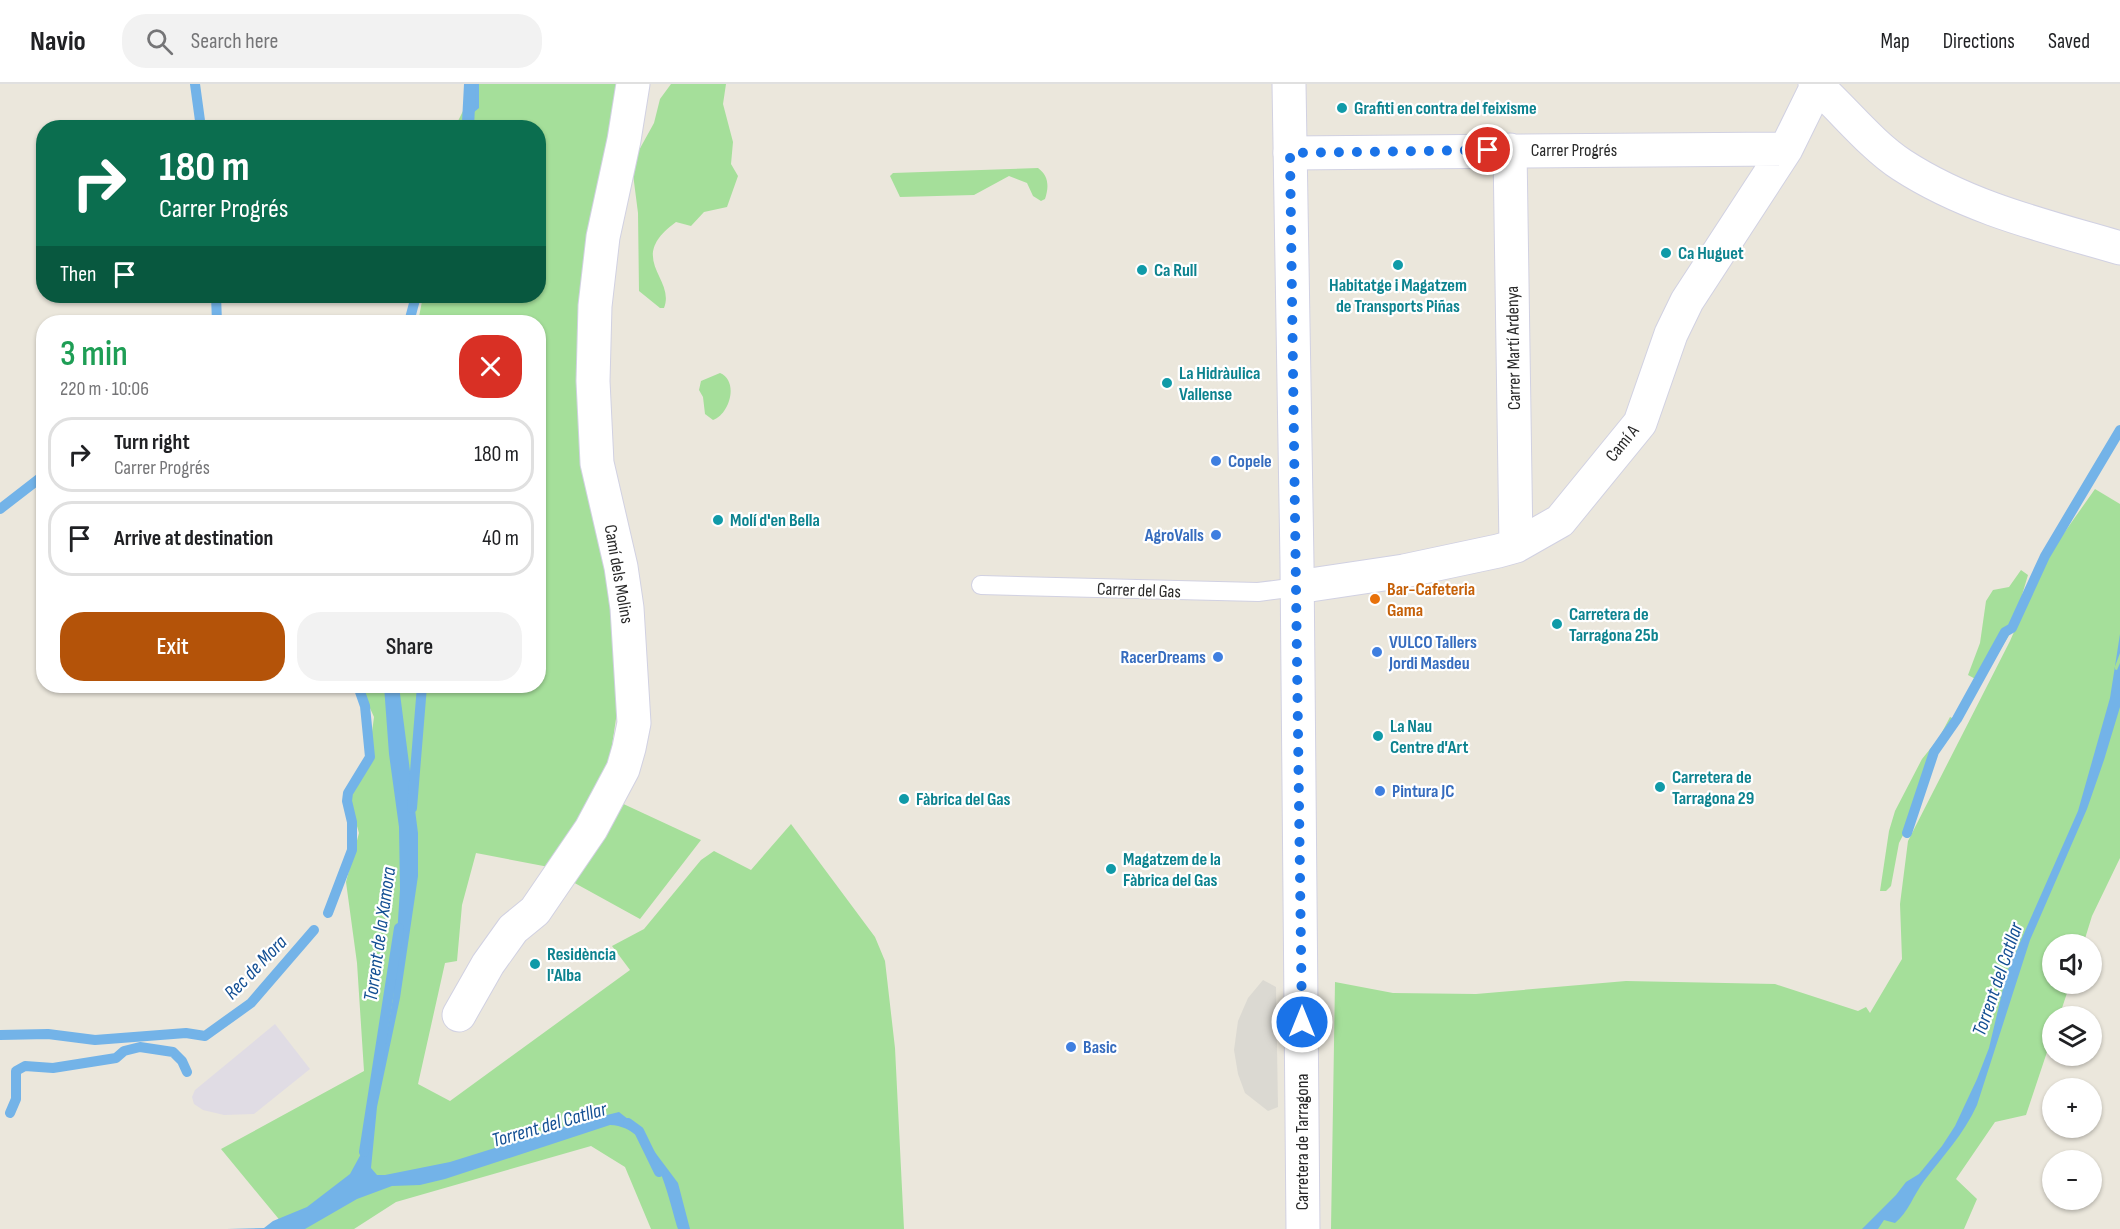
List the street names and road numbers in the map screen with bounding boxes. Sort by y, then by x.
street label: Carrer Progrés [1531,140,1617,161]
street label: Carrer Martí Ardenya [1502,286,1525,410]
street label: Camí A [1601,421,1644,466]
street label: Camí dels Molins [599,523,638,625]
street label: Carrer del Gas [1097,579,1181,602]
street label: Carretera de Tarragona [1292,1074,1313,1210]

